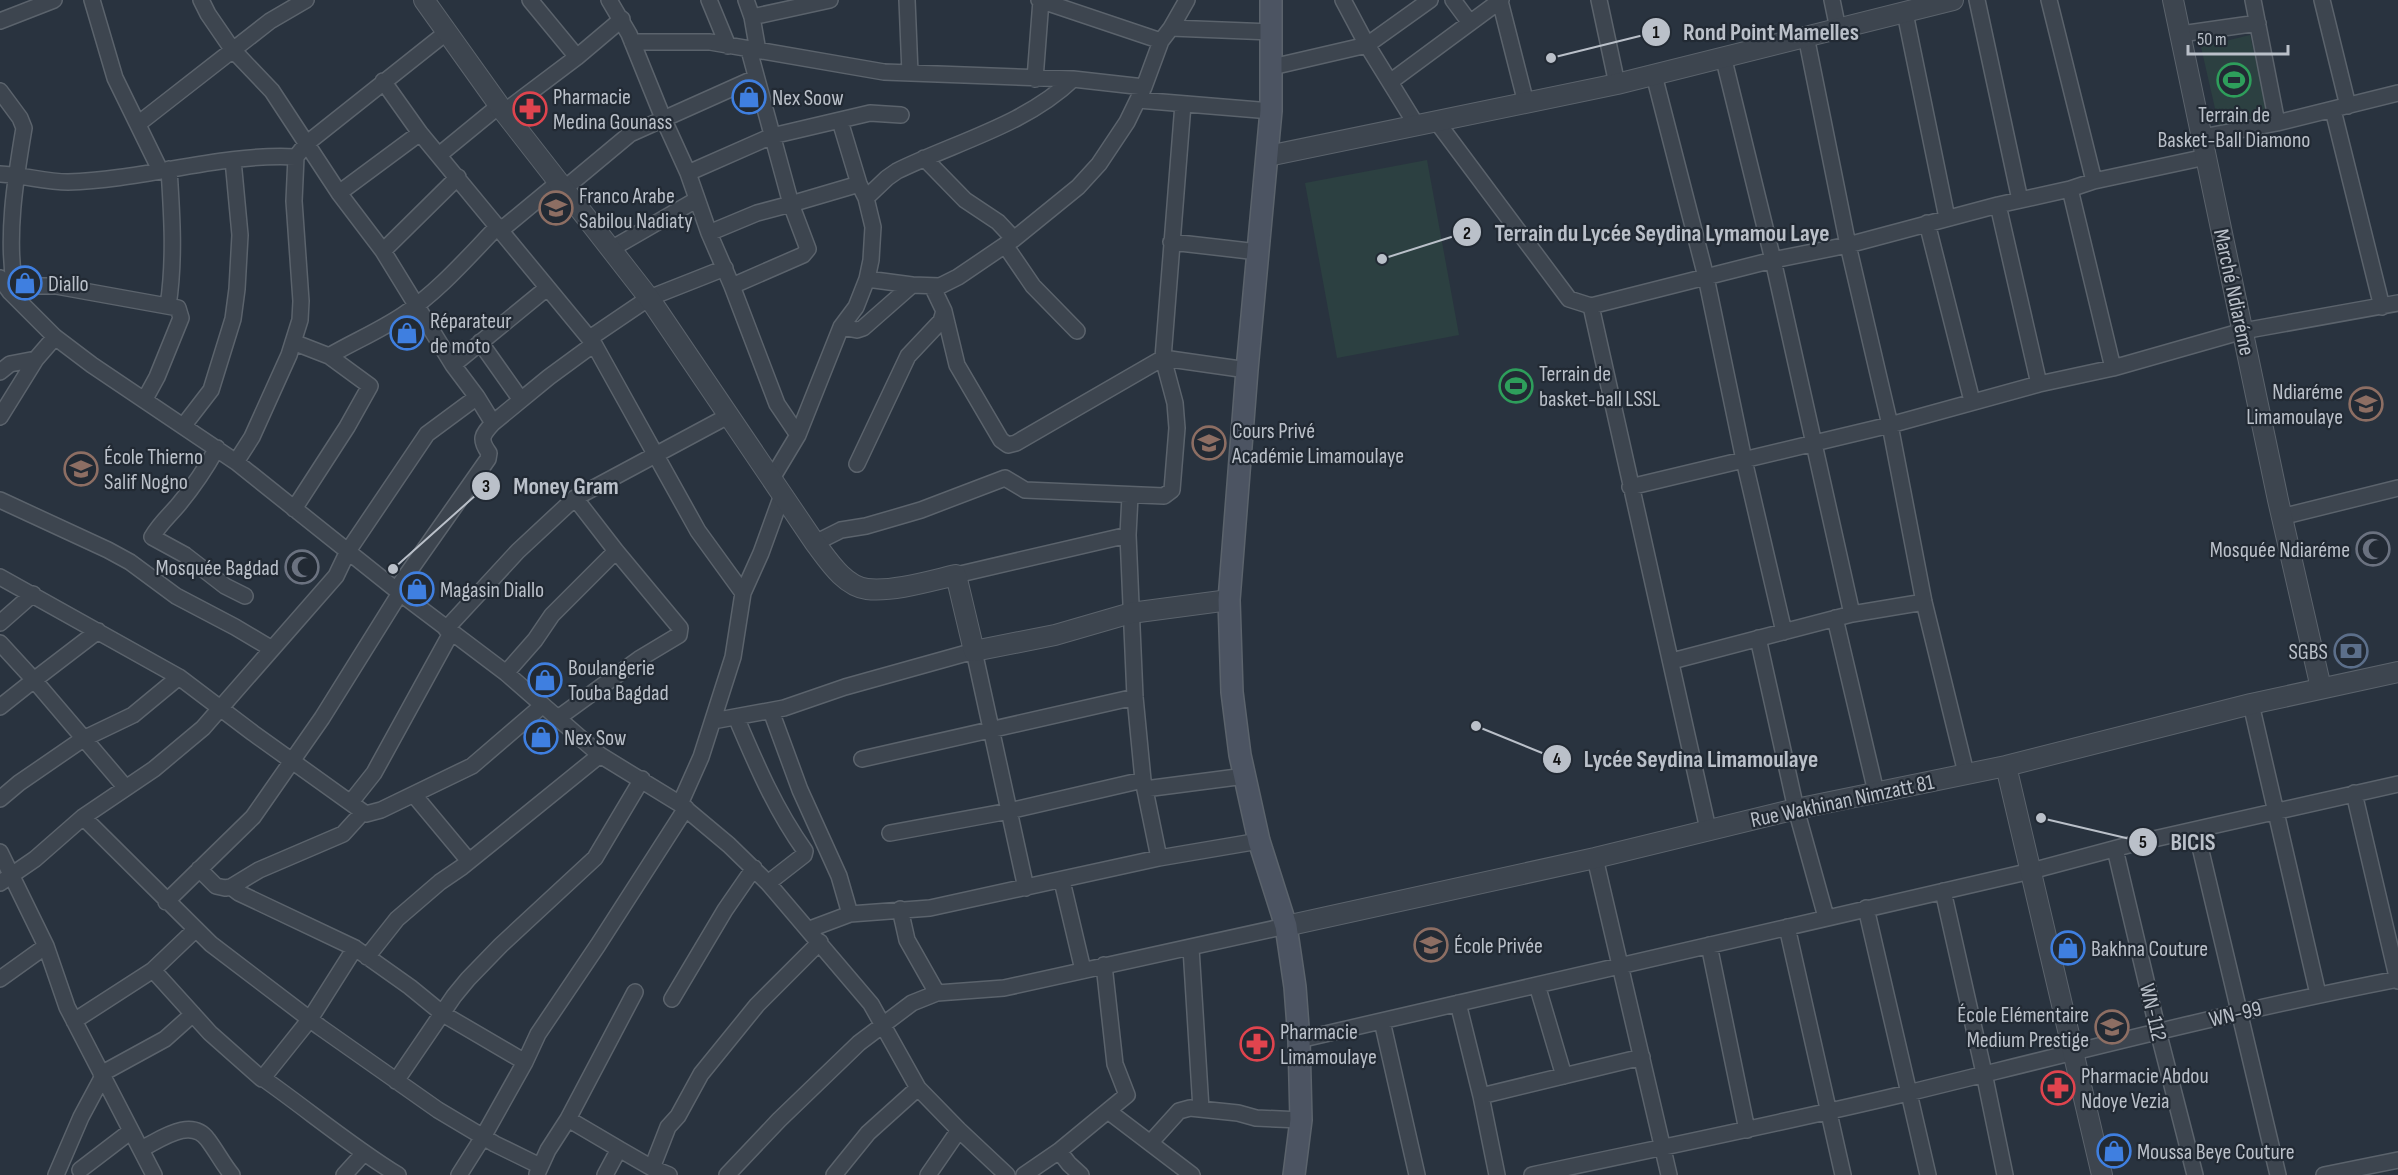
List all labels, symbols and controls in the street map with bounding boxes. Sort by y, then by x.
callout: Rond Point Mamelles [1641,11,1871,53]
text: Rond Point Mamelles [1683,18,1859,47]
scale bar [2188,18,2288,56]
text: 1 [1652,22,1660,43]
text: 50 m [2197,29,2227,50]
sports icon: Terrain de Basket-Ball Diamono [2216,62,2252,98]
shop icon: Nex Soow [731,79,767,115]
place label: Pharmacie Medina Gounass [553,84,672,136]
place label: Nex Soow [772,85,844,112]
pharmacy icon: Pharmacie Medina Gounass [512,91,548,127]
place label: Terrain de Basket-Ball Diamono [2157,102,2311,154]
place label: Franco Arabe Sabilou Nadiaty [579,183,693,235]
school or university icon: Franco Arabe Sabilou Nadiaty [538,190,574,226]
callout: Terrain du Lycée Seydina Lymamou Laye [1452,211,1842,253]
text: Terrain du Lycée Seydina Lymamou Laye [1494,219,1830,248]
text: 2 [1463,223,1471,244]
street label: Marché Ndiaréme [2207,227,2260,358]
shop icon: Diallo [7,265,43,301]
place label: Diallo [48,271,89,298]
place label: Réparateur de moto [430,308,512,360]
shop icon: Réparateur de moto [389,315,425,351]
place label: Terrain de basket-ball LSSL [1539,361,1660,413]
sports icon: Terrain de basket-ball LSSL [1498,368,1534,404]
place label: Ndiaréme Limamoulaye [2246,379,2343,431]
school or university icon: Ndiaréme Limamoulaye [2348,386,2384,422]
place label: Cours Privé Académie Limamoulaye [1231,418,1404,470]
school or university icon: Cours Privé Académie Limamoulaye [1191,425,1227,461]
place label: École Thierno Salif Nogno [104,444,203,496]
school or university icon: École Thierno Salif Nogno [63,451,99,487]
callout: Money Gram [471,465,631,507]
text: Money Gram [513,472,619,501]
text: 3 [482,476,490,497]
mosque icon: Mosquée Ndiaréme [2355,531,2391,567]
place label: Mosquée Ndiaréme [2210,537,2350,564]
mosque icon: Mosquée Bagdad [284,549,320,585]
place label: Mosquée Bagdad [156,555,279,582]
shop icon: Magasin Diallo [399,571,435,607]
place label: Magasin Diallo [440,577,544,604]
bank icon: SGBS [2333,633,2369,669]
place label: SGBS [2288,639,2328,666]
place label: Boulangerie Touba Bagdad [568,655,669,707]
shop icon: Boulangerie Touba Bagdad [527,662,563,698]
shop icon: Nex Sow [523,719,559,755]
place label: Nex Sow [564,725,626,752]
callout: Lycée Seydina Limamoulaye [1542,738,1831,780]
text: Lycée Seydina Limamoulaye [1584,745,1818,774]
text: 4 [1553,749,1562,770]
street label: Rue Wakhinan Nimzatt 81 [1748,769,1937,834]
callout: BICIS [2128,821,2228,863]
text: BICIS [2170,828,2216,857]
text: 5 [2139,832,2147,853]
school or university icon: École Privée [1413,927,1449,963]
shop icon: Bakhna Couture [2050,930,2086,966]
place label: École Privée [1454,933,1543,960]
place label: Bakhna Couture [2091,936,2208,963]
street label: WN-112 [2133,981,2172,1044]
street label: WN-99 [2206,995,2264,1034]
place label: École Elémentaire Medium Prestige [1957,1002,2089,1054]
school or university icon: École Elémentaire Medium Prestige [2094,1009,2130,1045]
place label: Pharmacie Limamoulaye [1280,1019,1377,1071]
pharmacy icon: Pharmacie Limamoulaye [1239,1026,1275,1062]
place label: Pharmacie Abdou Ndoye Vezia [2081,1063,2209,1115]
pharmacy icon: Pharmacie Abdou Ndoye Vezia [2040,1070,2076,1106]
shop icon: Moussa Beye Couture [2096,1133,2132,1169]
place label: Moussa Beye Couture [2137,1139,2294,1166]

